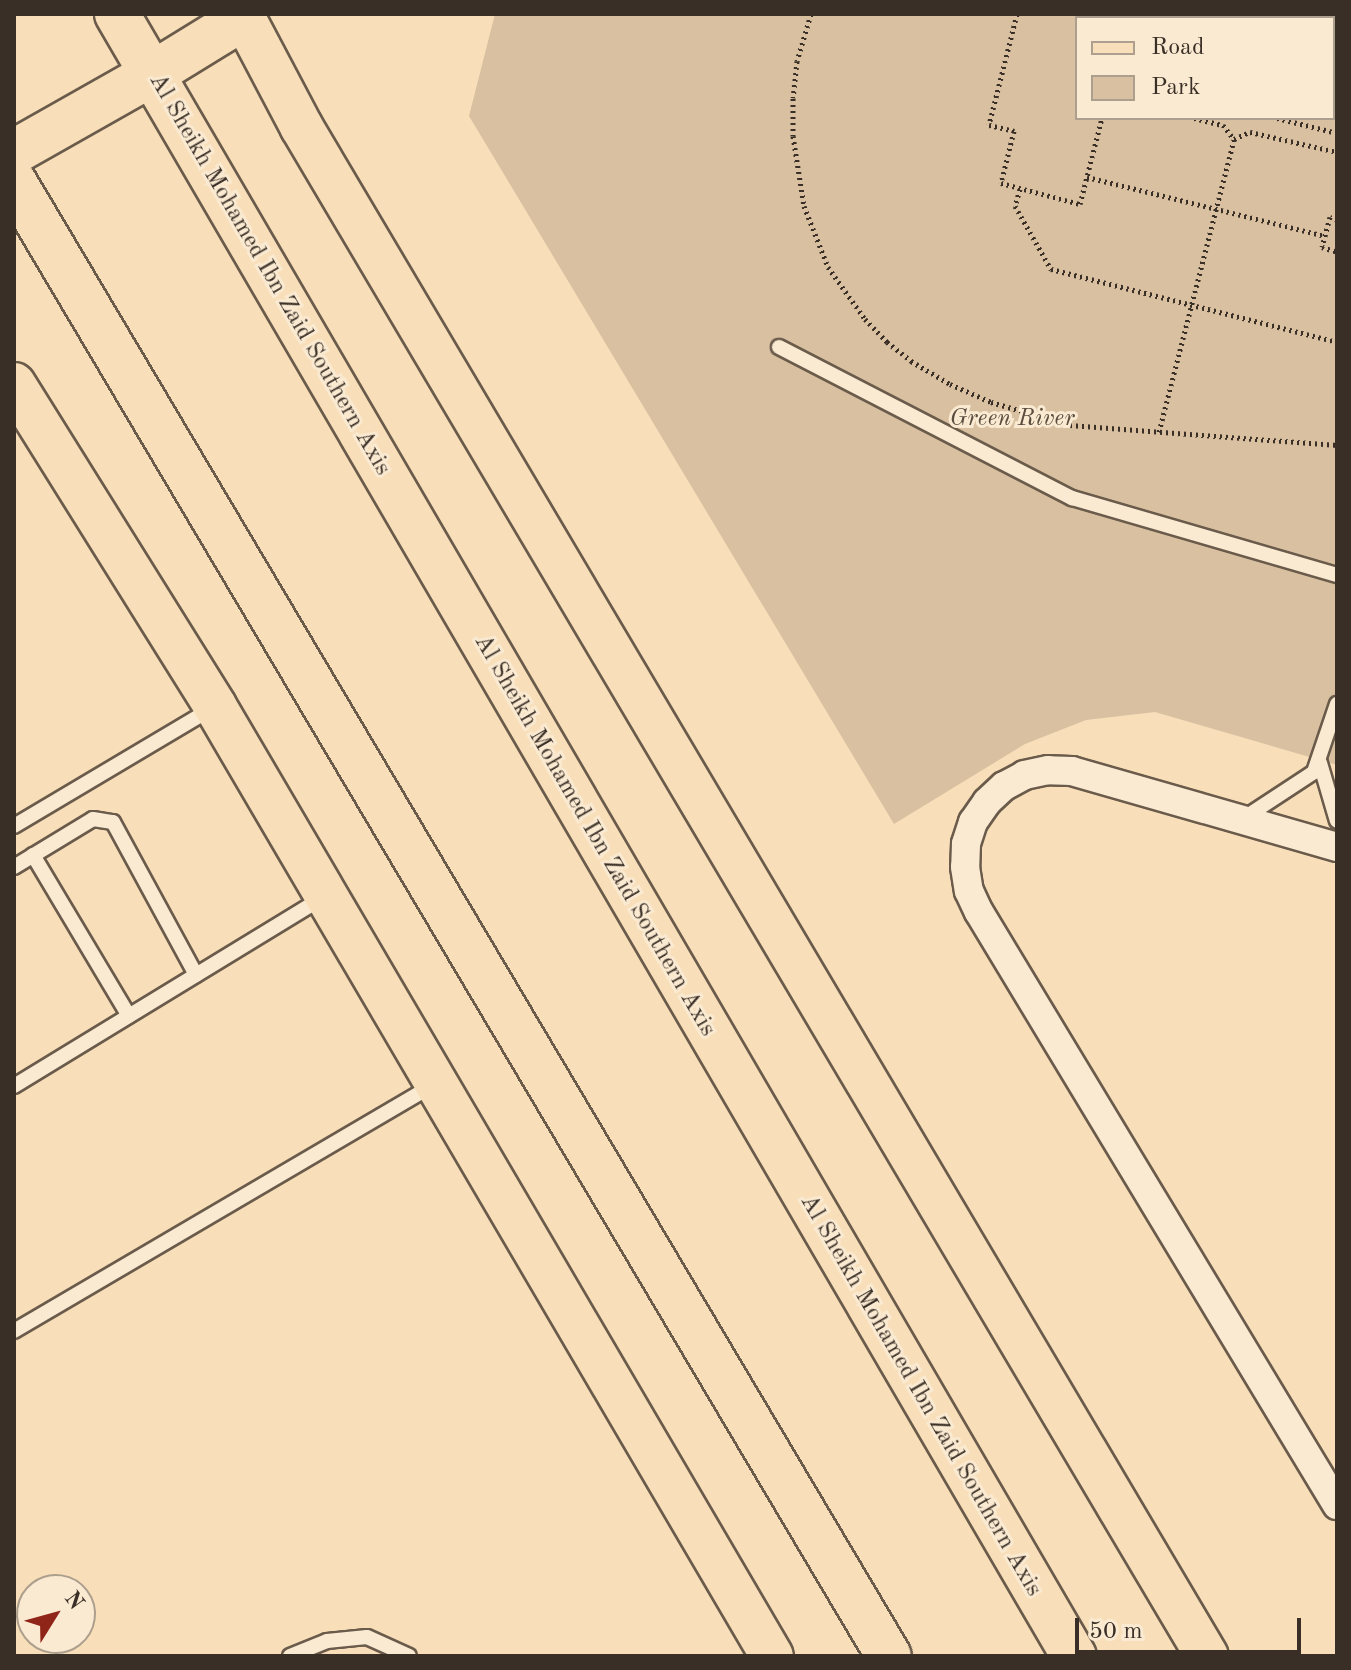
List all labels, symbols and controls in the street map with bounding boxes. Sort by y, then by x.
legend [1075,16,1335,120]
text: Road [1151,36,1204,60]
street label: Al Sheikh Mohamed Ibn Zaid Southern Axis [142,69,396,481]
text: Park [1151,76,1200,100]
park label: Green River [950,406,1074,434]
street label: Al Sheikh Mohamed Ibn Zaid Southern Axis [467,630,721,1042]
street label: Al Sheikh Mohamed Ibn Zaid Southern Axis [793,1190,1047,1602]
north arrow [16,1574,96,1654]
text: N [60,1587,87,1614]
scale bar [1079,1602,1305,1652]
text: 50 m [1089,1620,1143,1644]

